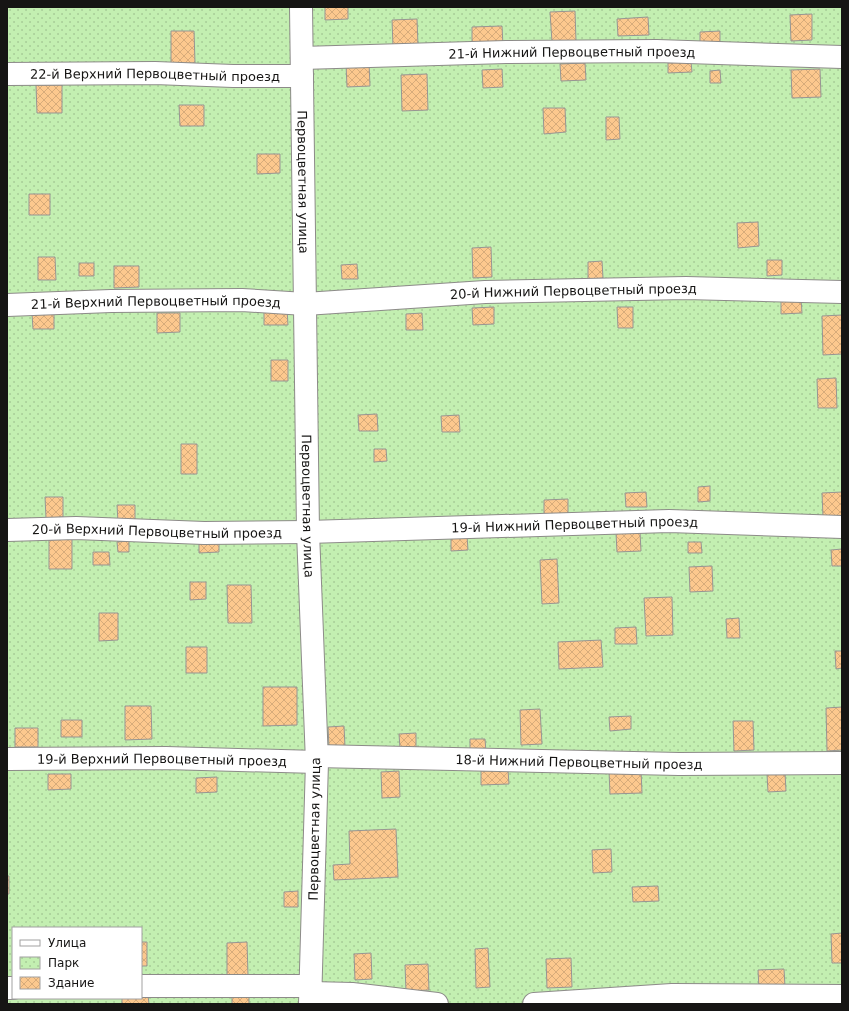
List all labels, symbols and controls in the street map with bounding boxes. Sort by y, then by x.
street label: 21-й Нижний Первоцветный проезд [448,44,696,62]
street label: 22-й Верхний Первоцветный проезд [30,66,280,84]
street label: Первоцветная улица [294,110,311,254]
street label: 20-й Нижний Первоцветный проезд [449,281,697,302]
street label: 21-й Верхний Первоцветный проезд [31,293,281,312]
street label: Первоцветная улица [299,434,317,578]
street label: 19-й Нижний Первоцветный проезд [451,514,699,536]
street label: 20-й Верхний Первоцветный проезд [32,521,282,541]
street label: 19-й Верхний Первоцветный проезд [37,751,287,769]
street label: 18-й Нижний Первоцветный проезд [455,752,703,772]
street label: Первоцветная улица [306,757,323,901]
legend [12,927,142,999]
text: Улица [48,936,86,950]
text: Парк [48,956,79,970]
text: Здание [48,976,94,990]

